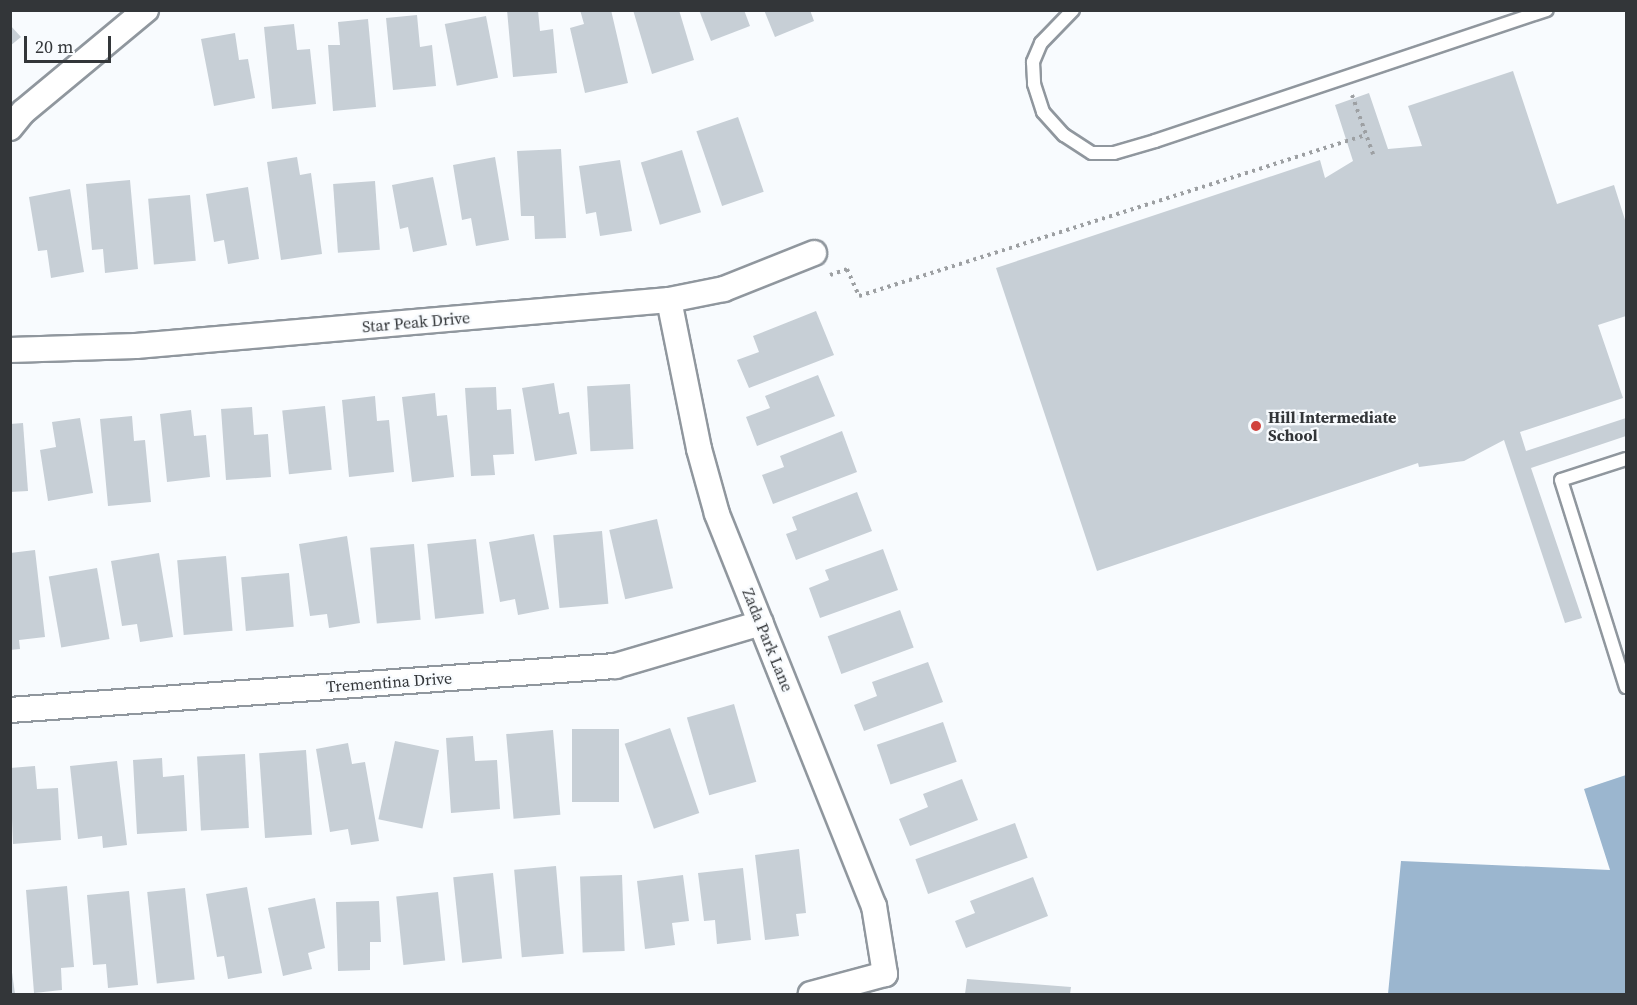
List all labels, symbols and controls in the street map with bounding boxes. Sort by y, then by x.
scale bar [27,24,114,62]
text: 20 m [35,34,73,59]
street label: Star Peak Drive [361,308,471,336]
place label: Hill Intermediate School [1268,407,1396,445]
marker: Hill Intermediate School [1249,419,1263,433]
street label: Zada Park Lane [739,586,797,694]
street label: Trementina Drive [325,668,453,696]

